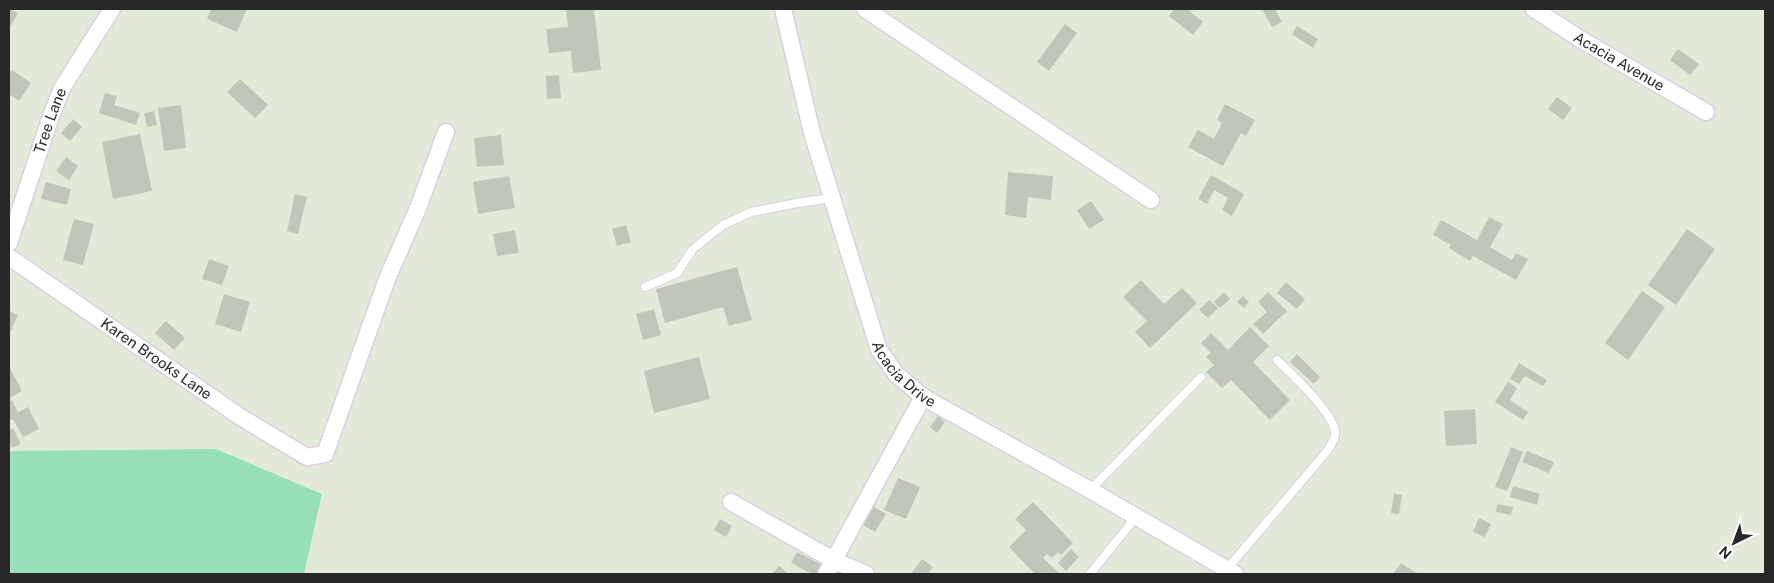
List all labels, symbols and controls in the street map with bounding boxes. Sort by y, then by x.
street label: Acacia Avenue [1571,28,1668,94]
street label: Tree Lane [30,85,69,156]
street label: Karen Brooks Lane [98,314,215,403]
street label: Acacia Drive [869,339,939,410]
north arrow [1709,518,1759,568]
text: N [1716,543,1735,562]

